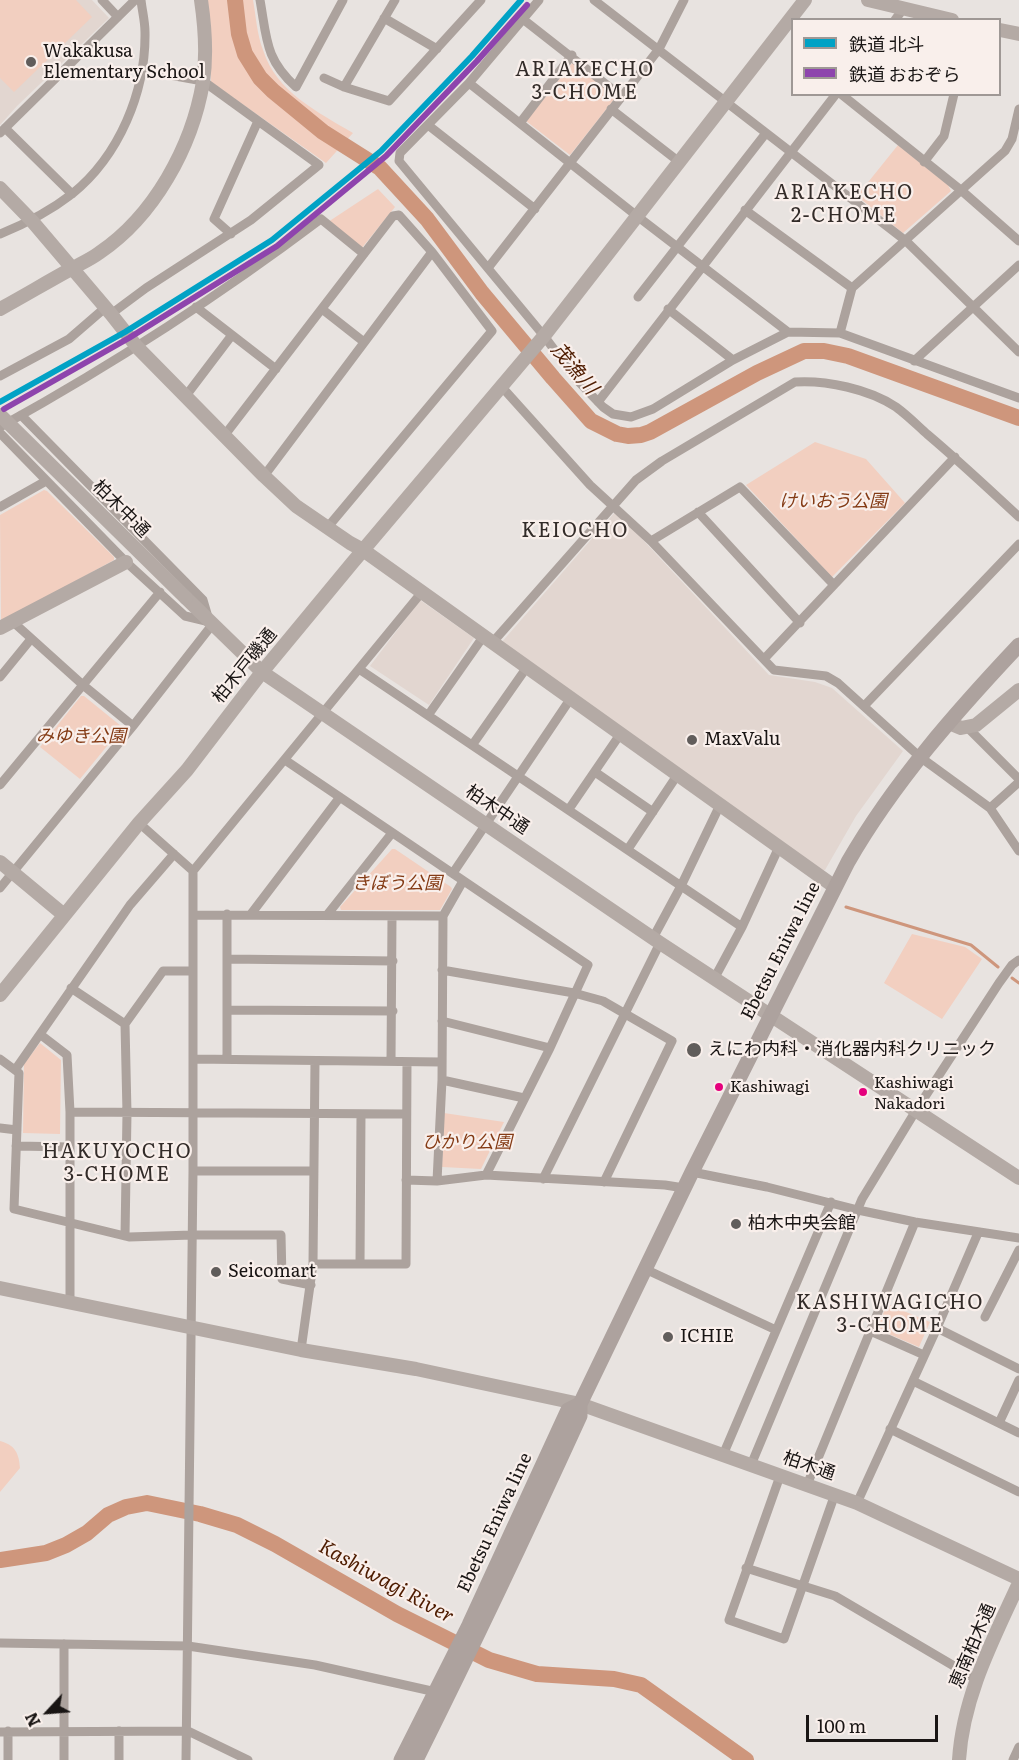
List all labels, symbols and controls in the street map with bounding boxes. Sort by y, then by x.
legend [791,18,1001,96]
text: 鉄道 北斗 [849,30,925,57]
place label: Wakakusa Elementary School [43,41,205,84]
marker: Wakakusa Elementary School [24,55,38,69]
district label: ARIAKECHO 3-CHOME [515,58,655,105]
text: 鉄道 おおぞら [849,60,961,87]
district label: ARIAKECHO 2-CHOME [774,181,914,228]
water label: 茂漁川 [546,338,602,400]
street label: 柏木中通 [88,476,154,542]
park label: けいおう公園 [779,491,887,513]
district label: KEIOCHO [521,519,629,543]
street label: 柏木戸磯通 [208,624,282,708]
park label: みゆき公園 [36,726,126,748]
place label: MaxValu [704,729,781,751]
marker: MaxValu [685,733,699,747]
street label: 柏木中通 [461,781,533,839]
park label: きぼう公園 [352,873,442,895]
street label: Ebetsu Eniwa line [737,878,825,1024]
place label: えにわ内科・消化器内科クリニック [708,1039,996,1061]
marker: えにわ内科・消化器内科クリニック [685,1041,703,1059]
place label: Kashiwagi Nakadori [874,1073,954,1111]
place label: Kashiwagi [730,1077,810,1097]
marker: Kashiwagi [713,1081,725,1093]
marker: Kashiwagi Nakadori [857,1086,869,1098]
park label: ひかり公園 [422,1132,512,1154]
district label: HAKUYOCHO 3-CHOME [42,1140,192,1187]
place label: 柏木中央会館 [748,1213,856,1235]
marker: 柏木中央会館 [729,1217,743,1231]
place label: Seicomart [228,1261,316,1283]
marker: Seicomart [209,1265,223,1279]
district label: KASHIWAGICHO 3-CHOME [796,1291,984,1338]
place label: ICHIE [680,1326,734,1348]
marker: ICHIE [661,1330,675,1344]
street label: 柏木通 [780,1447,838,1485]
street label: Ebetsu Eniwa line [453,1450,537,1596]
water label: Kashiwagi River [314,1535,458,1629]
street label: 恵南柏木通 [945,1600,1001,1692]
north arrow [18,1682,78,1742]
scale bar [809,1703,941,1741]
text: N [18,1709,46,1731]
text: 100 m [817,1712,866,1739]

